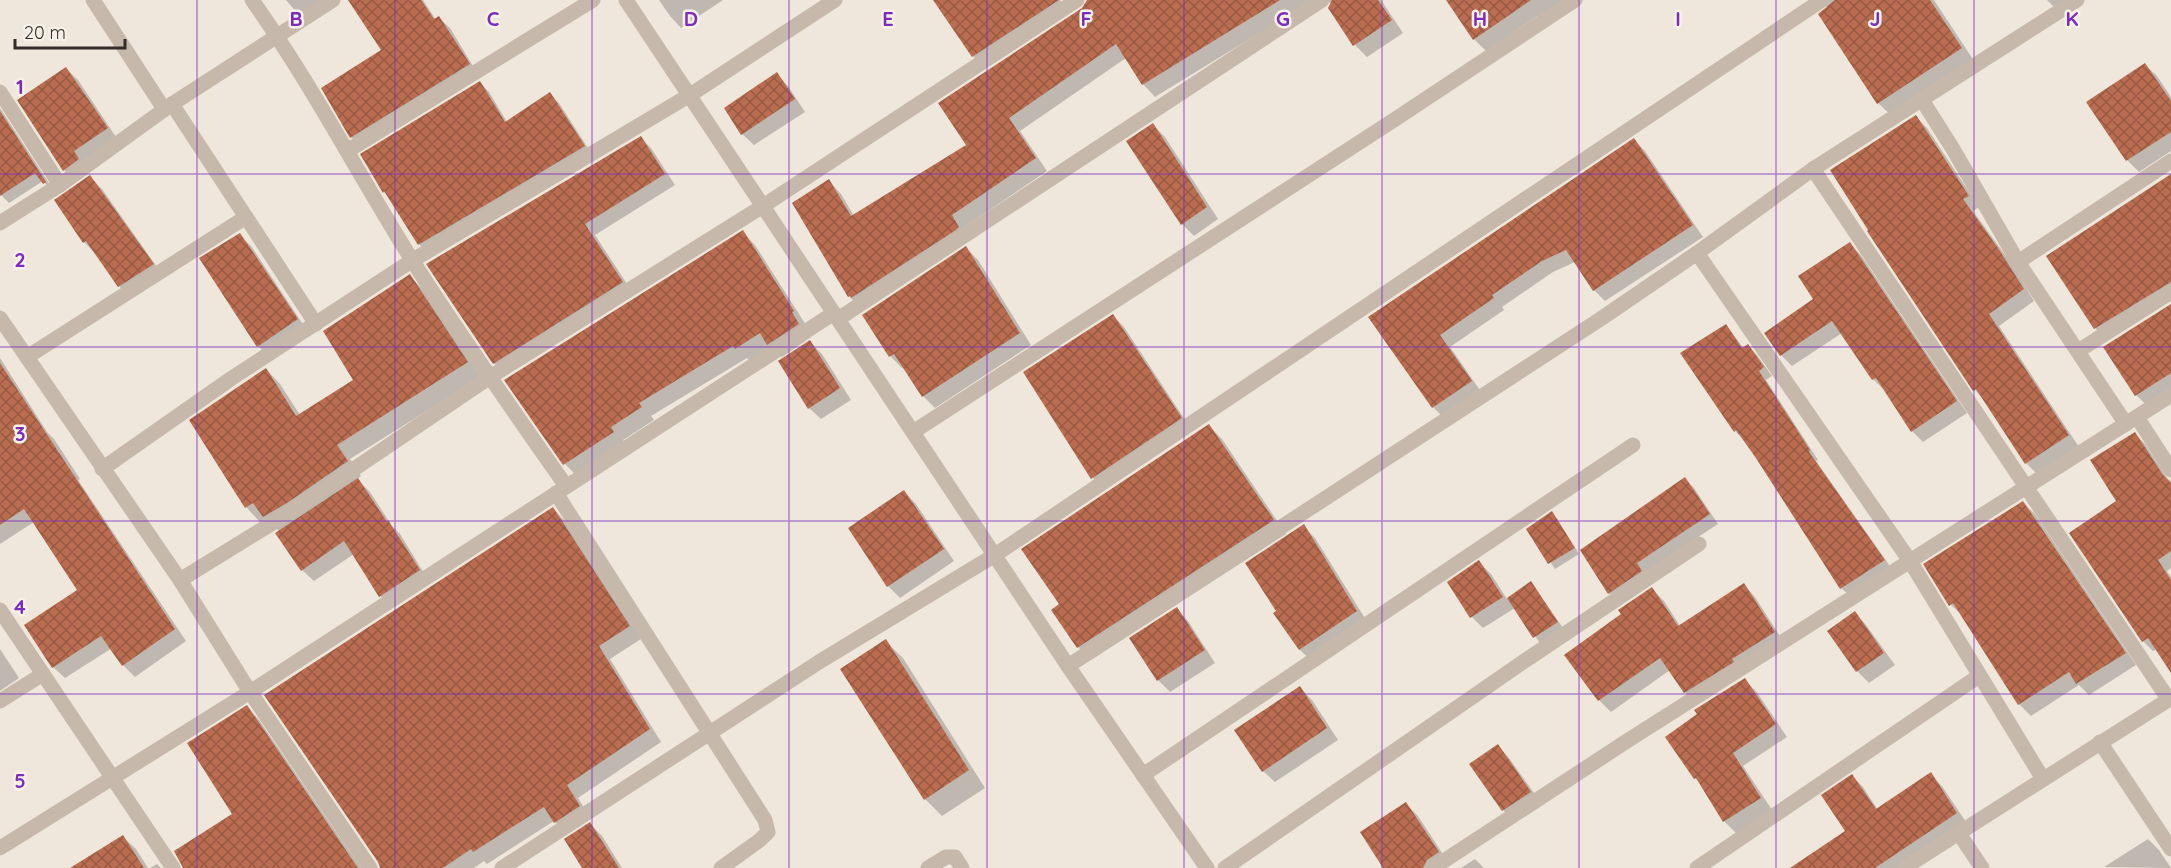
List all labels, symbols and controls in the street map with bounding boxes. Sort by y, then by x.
text: B [289,6,303,31]
text: C [487,6,500,31]
text: D [684,6,698,31]
text: E [882,6,894,31]
text: F [1080,6,1092,31]
text: G [1276,6,1290,31]
text: H [1473,6,1487,31]
text: I [1675,6,1681,31]
text: J [1869,6,1881,31]
text: K [2065,6,2079,31]
scale bar [15,12,124,50]
text: 20 m [24,21,66,44]
text: 1 [16,74,24,99]
text: 2 [14,247,26,272]
text: 3 [15,421,25,446]
text: 4 [14,594,26,619]
text: 5 [14,768,26,793]

